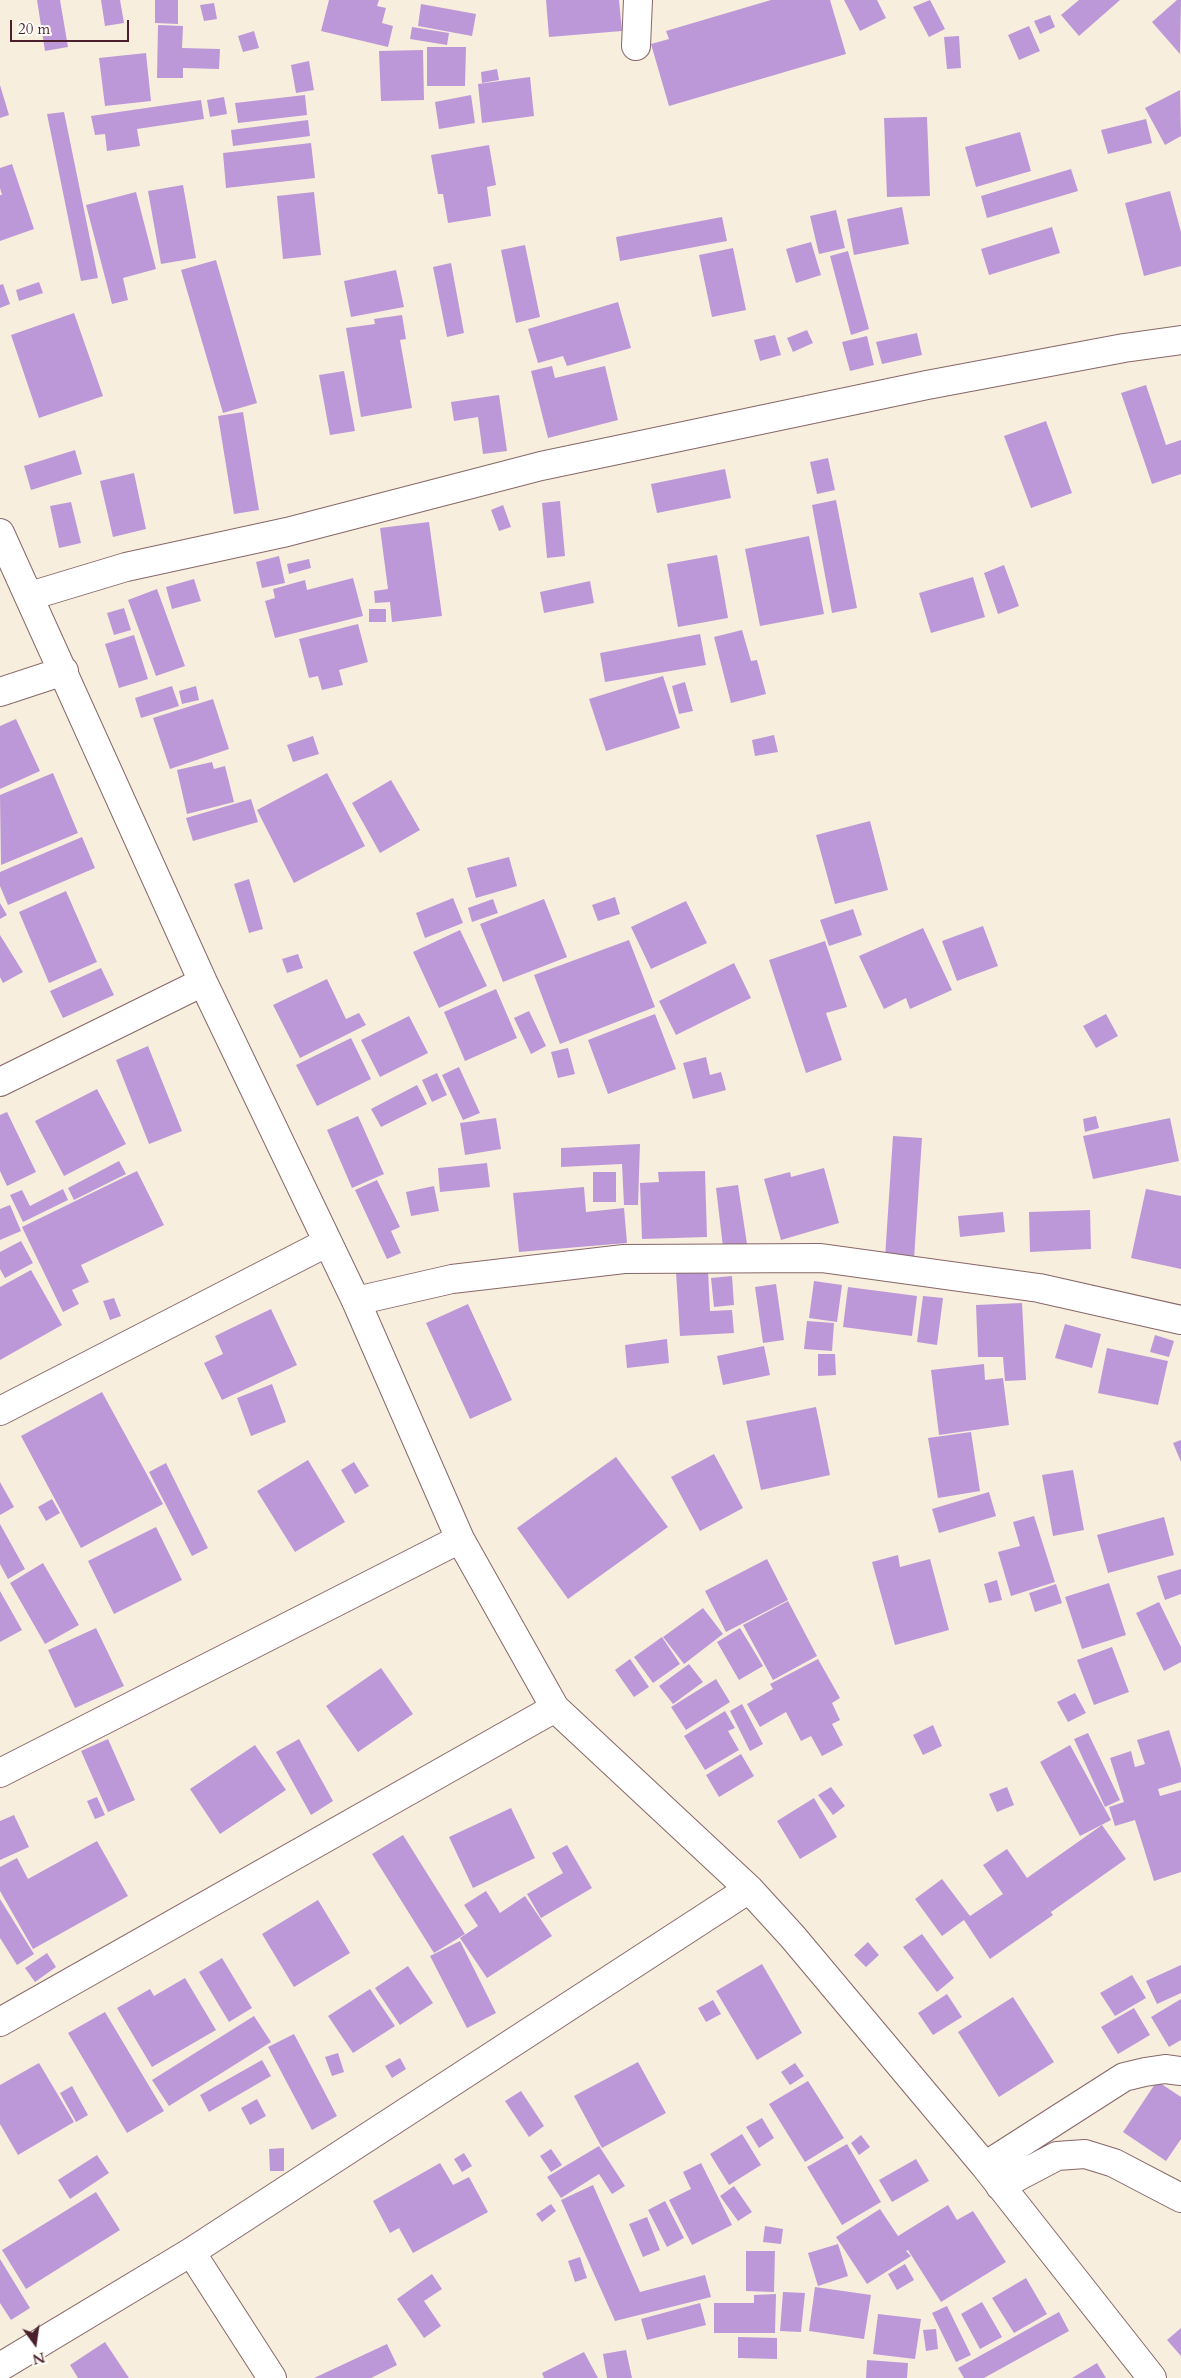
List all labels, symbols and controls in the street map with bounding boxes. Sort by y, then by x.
scale bar [12,10,131,42]
text: 20 m [18,19,50,39]
north arrow [10,2318,60,2368]
text: N [31,2347,47,2369]

